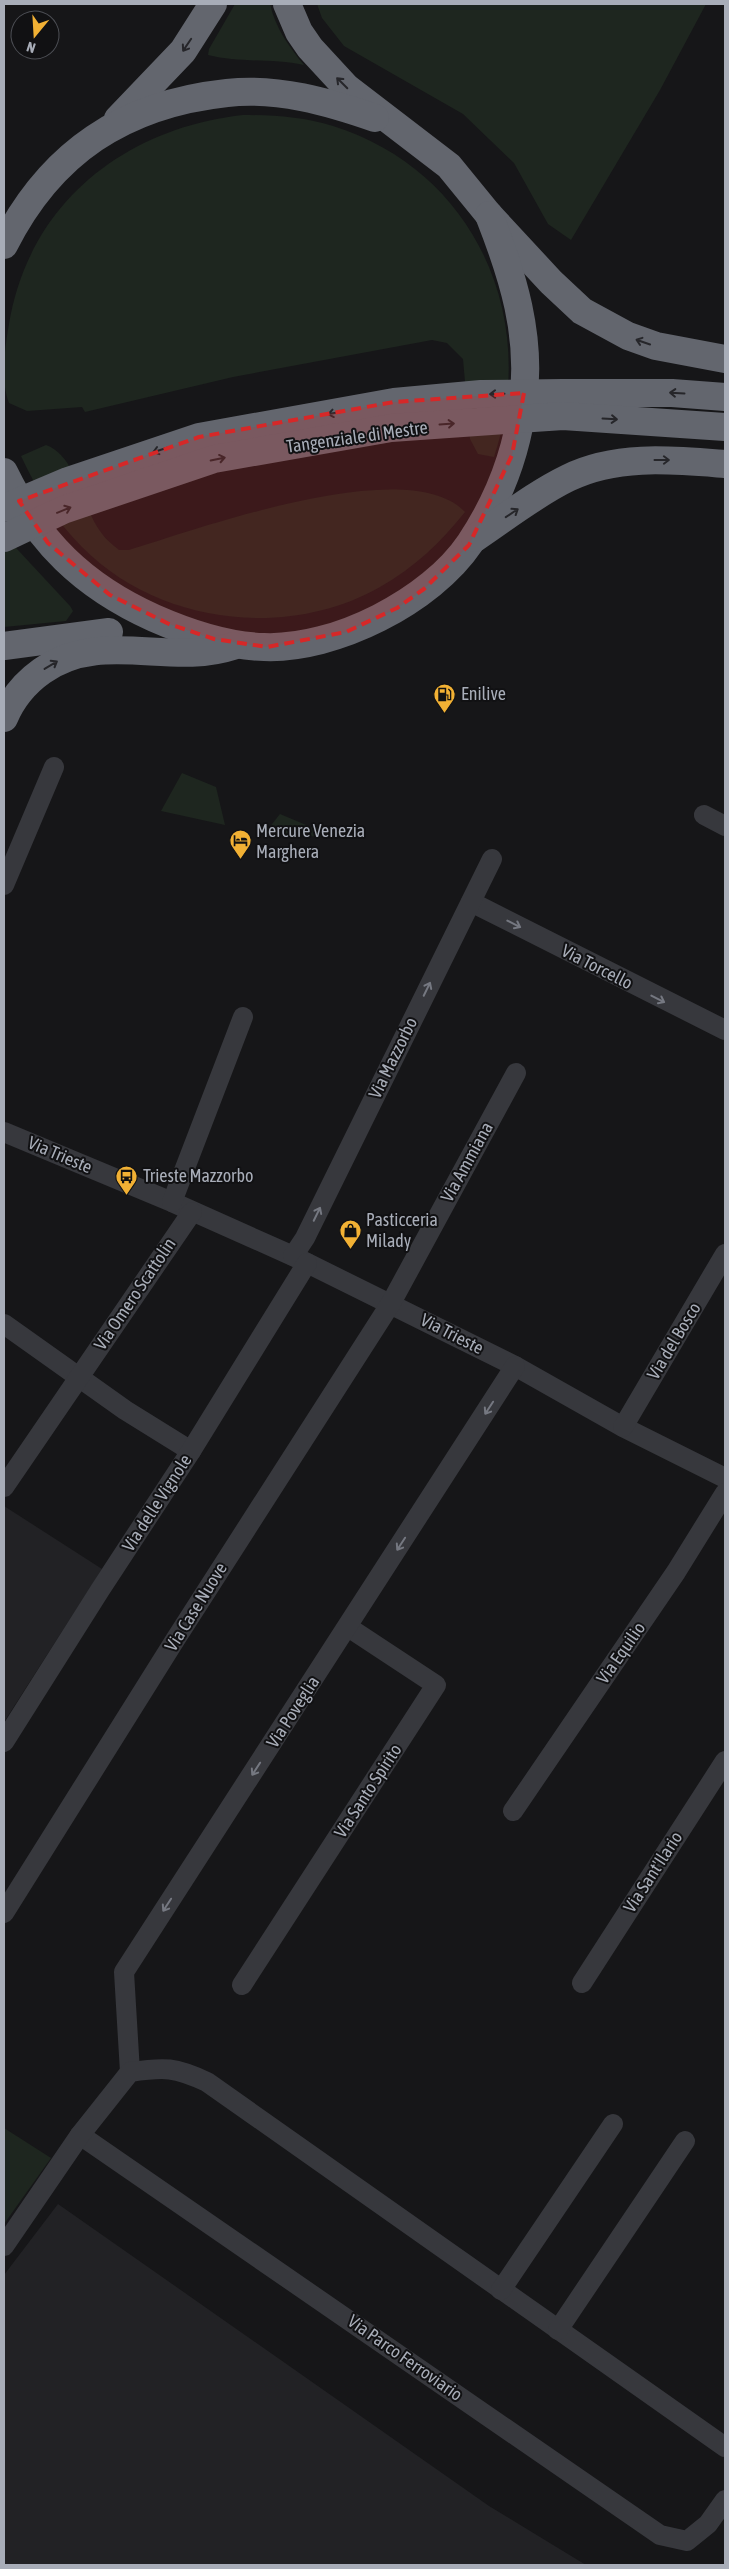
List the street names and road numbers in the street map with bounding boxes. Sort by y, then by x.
street label: Tangenziale di Mestre [285,416,429,457]
street label: Via Torcello [558,940,636,993]
street label: Via Mazzorbo [364,1014,421,1102]
street label: Via Ammiana [436,1118,497,1205]
street label: Via Trieste [25,1132,95,1177]
street label: Via Omero Scattolin [89,1234,180,1354]
street label: Via del Bosco [642,1298,705,1383]
street label: Via Trieste [417,1309,487,1358]
street label: Via delle Vignole [118,1450,196,1555]
street label: Via Case Nuove [160,1559,231,1655]
street label: Via Equilio [592,1618,649,1687]
street label: Via Poveglia [262,1672,323,1751]
street label: Via Santo Spirito [329,1740,406,1842]
street label: Via Sant'Ilario [619,1827,687,1916]
street label: Via Parco Ferroviario [344,2310,467,2405]

